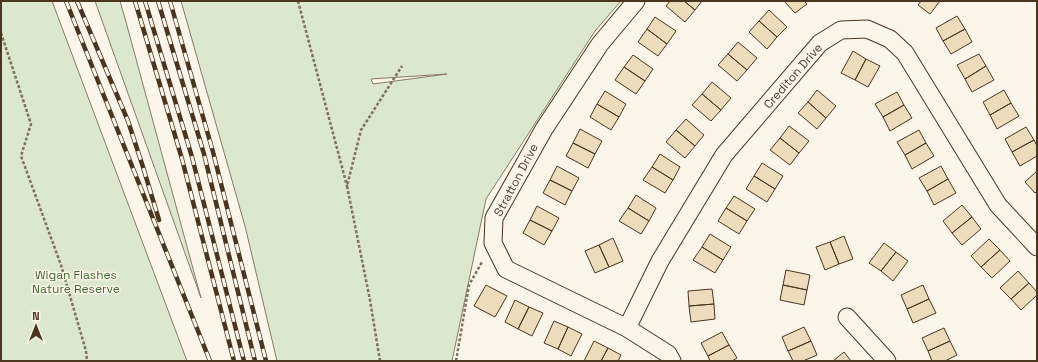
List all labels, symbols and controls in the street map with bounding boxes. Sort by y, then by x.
street label: Crediton Drive [760,40,826,112]
street label: Stratton Drive [490,141,542,219]
park label: Wigan Flashes Nature Reserve [32,267,120,297]
north arrow [16,306,56,346]
text: N [32,309,40,323]

